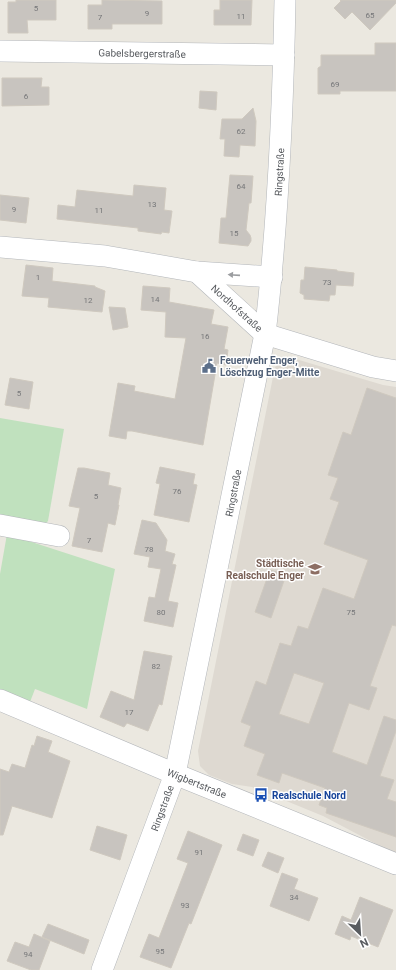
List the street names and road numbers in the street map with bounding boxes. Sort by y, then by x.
street label: Gabelsbergerstraße [98,47,186,60]
street label: Ringstraße [273,148,286,196]
street label: Nordhofstraße [209,283,264,334]
street label: Ringstraße [224,468,243,518]
street label: Wigbertstraße [166,767,228,800]
street label: Ringstraße [149,784,176,833]

